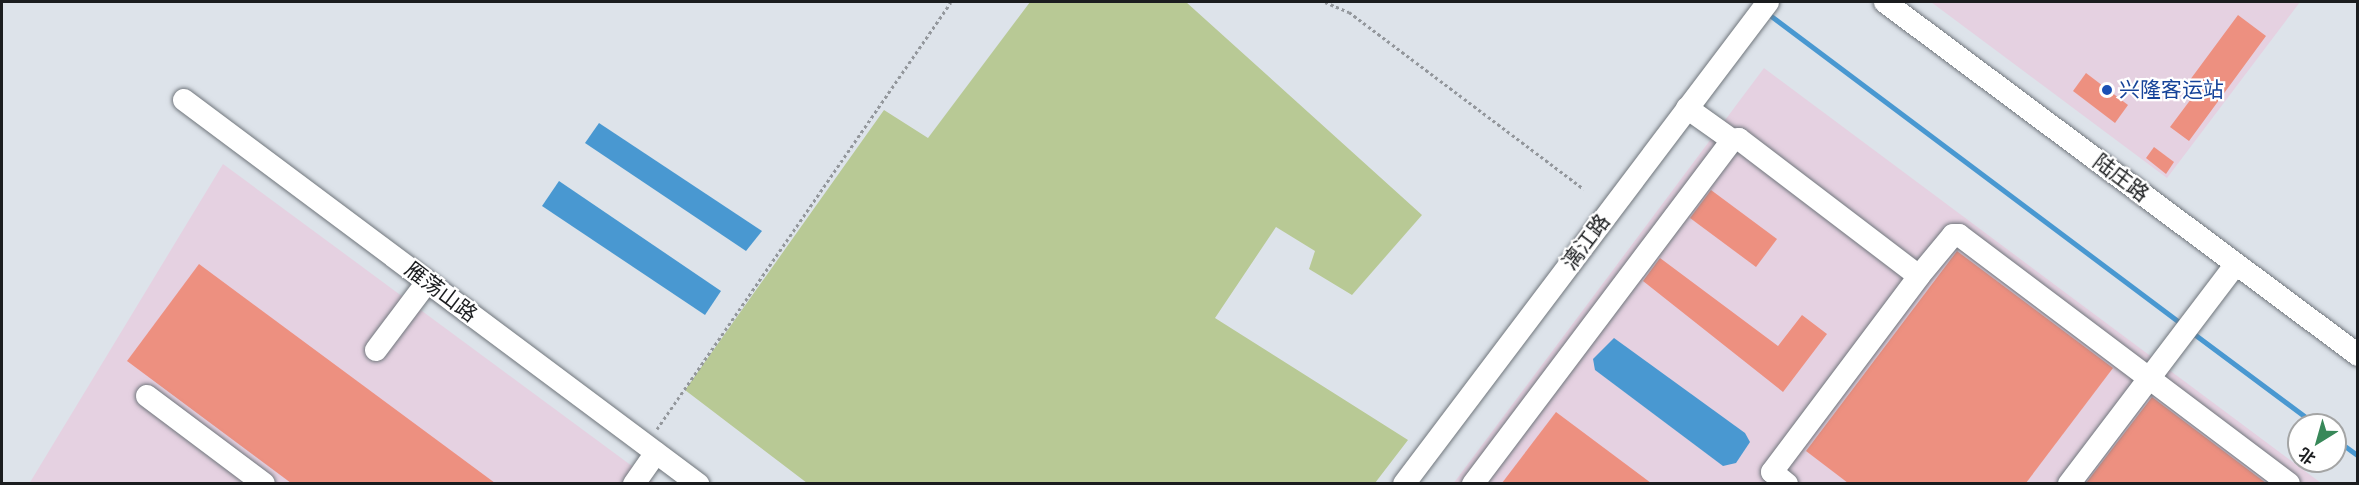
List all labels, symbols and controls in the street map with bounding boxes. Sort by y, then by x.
place label: 兴隆客运站 [2119,77,2224,103]
marker: 兴隆客运站 [2100,83,2114,97]
street label: 陆庄路 [2088,149,2154,207]
street label: 漓江路 [1557,209,1615,275]
street label: 雁荡山路 [400,257,482,327]
north arrow [2287,413,2347,473]
text: 北 [2295,444,2319,469]

